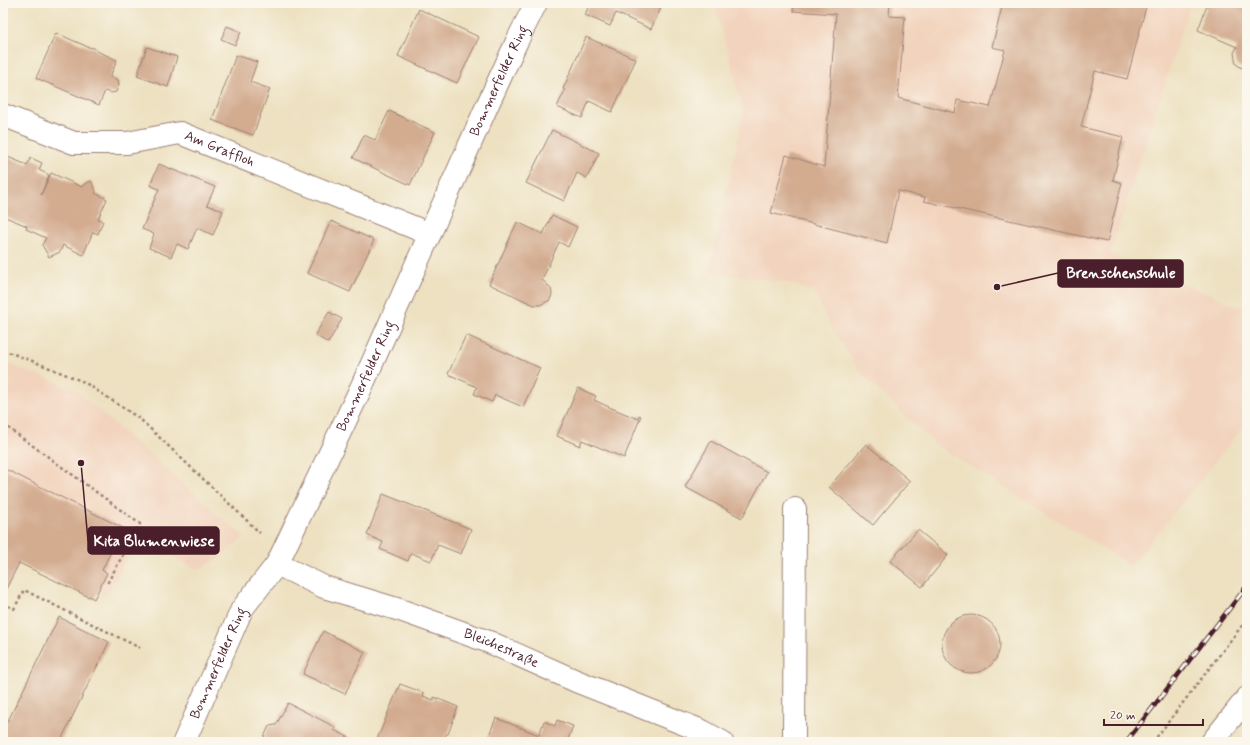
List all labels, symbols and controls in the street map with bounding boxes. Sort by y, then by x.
street label: Bommerfelder Ring [466,22,534,139]
street label: Am Graffloh [182,127,257,171]
callout: Brenschenschule [1058,260,1183,287]
text: Brenschenschule [1066,264,1176,284]
street label: Bommerfelder Ring [333,318,401,434]
callout: Kita Blumenwiese [88,527,219,554]
text: Kita Blumenwiese [93,532,215,552]
street label: Bommerfelder Ring [186,605,252,722]
street label: Bleichestraße [461,625,542,672]
scale bar [1104,701,1203,727]
text: 20 m [1110,708,1136,724]

